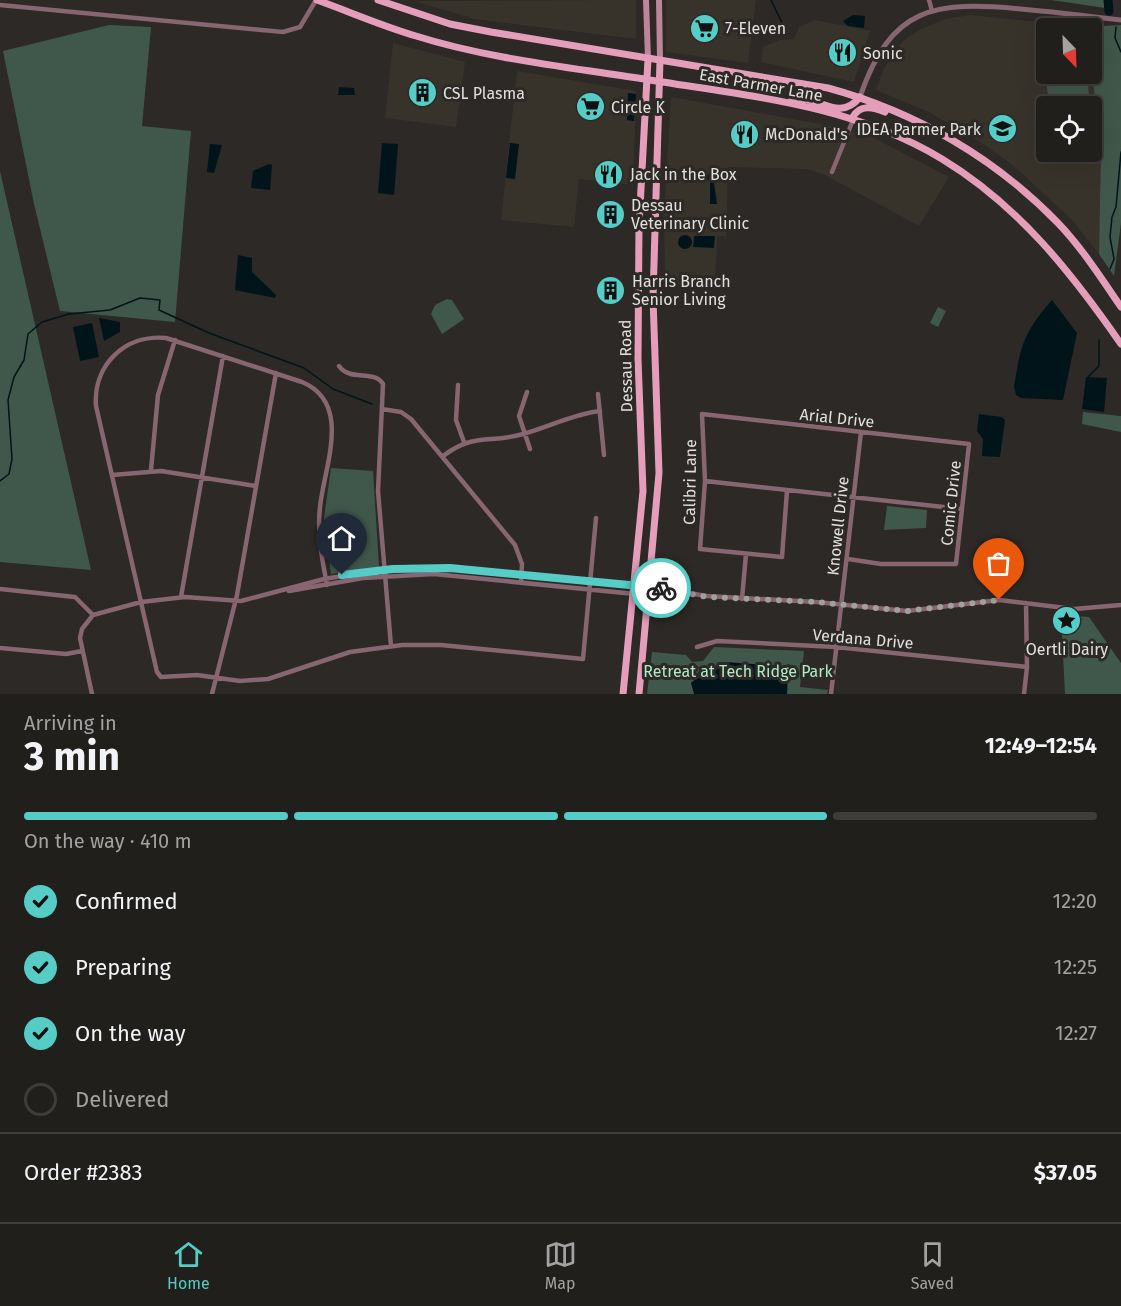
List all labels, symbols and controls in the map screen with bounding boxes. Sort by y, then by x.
supermarket icon: 7-Eleven [688,12,720,44]
north arrow [1036,18,1102,84]
map controls [1036,18,1102,162]
place label: 7-Eleven [725,19,786,38]
restaurant icon: Sonic [826,37,858,69]
place label: Sonic [863,44,903,63]
street label: East Parmer Lane [698,65,824,105]
building icon: CSL Plasma [406,77,438,109]
place label: CSL Plasma [443,84,525,103]
supermarket icon: Circle K [574,91,606,123]
button: locate [1036,96,1102,162]
place label: Circle K [611,98,665,117]
school or university icon: IDEA Parmer Park [986,113,1018,145]
restaurant icon: McDonald's [728,118,760,150]
place label: IDEA Parmer Park [856,120,982,139]
place label: McDonald's [765,125,848,144]
restaurant icon: Jack in the Box [593,158,625,190]
place label: Jack in the Box [630,165,737,184]
place label: Dessau Veterinary Clinic [631,196,749,233]
building icon: Dessau Veterinary Clinic [594,198,626,230]
place label: Harris Branch Senior Living [632,272,731,309]
building icon: Harris Branch Senior Living [595,274,627,306]
street label: Dessau Road [616,319,636,413]
street label: Arial Drive [799,405,875,431]
street label: Calibri Lane [680,439,700,525]
street label: Comic Drive [937,459,965,547]
street label: Knowell Drive [823,476,853,576]
pin [316,513,367,575]
icon: home [325,522,358,555]
pin [973,538,1024,600]
icon: bag [982,547,1015,580]
courier [631,558,691,618]
icon: bike [645,572,678,605]
place icon: Oertli Dairy [1051,605,1083,637]
street label: Verdana Drive [812,625,914,653]
place label: Oertli Dairy [1026,640,1108,659]
park label: Retreat at Tech Ridge Park [643,662,833,681]
text: Arriving in [24,711,117,735]
text: 12:49–12:54 [985,732,1097,759]
text: 3 min [24,734,120,780]
text: On the way · 410 m [24,829,192,853]
icon: check [24,885,57,918]
text: Confirmed [75,888,178,915]
text: 12:20 [1053,889,1097,913]
icon: check [24,951,57,984]
text: Preparing [75,954,171,981]
text: 12:25 [1054,955,1097,979]
icon: check [24,1017,57,1050]
text: On the way [75,1020,186,1047]
text: 12:27 [1055,1021,1097,1045]
text: Delivered [75,1086,170,1113]
text: Order #2383 [24,1159,143,1186]
text: $37.05 [1034,1159,1097,1186]
tab: Home [167,1238,210,1293]
tab: Map [544,1238,577,1293]
tab: Saved [911,1238,954,1293]

